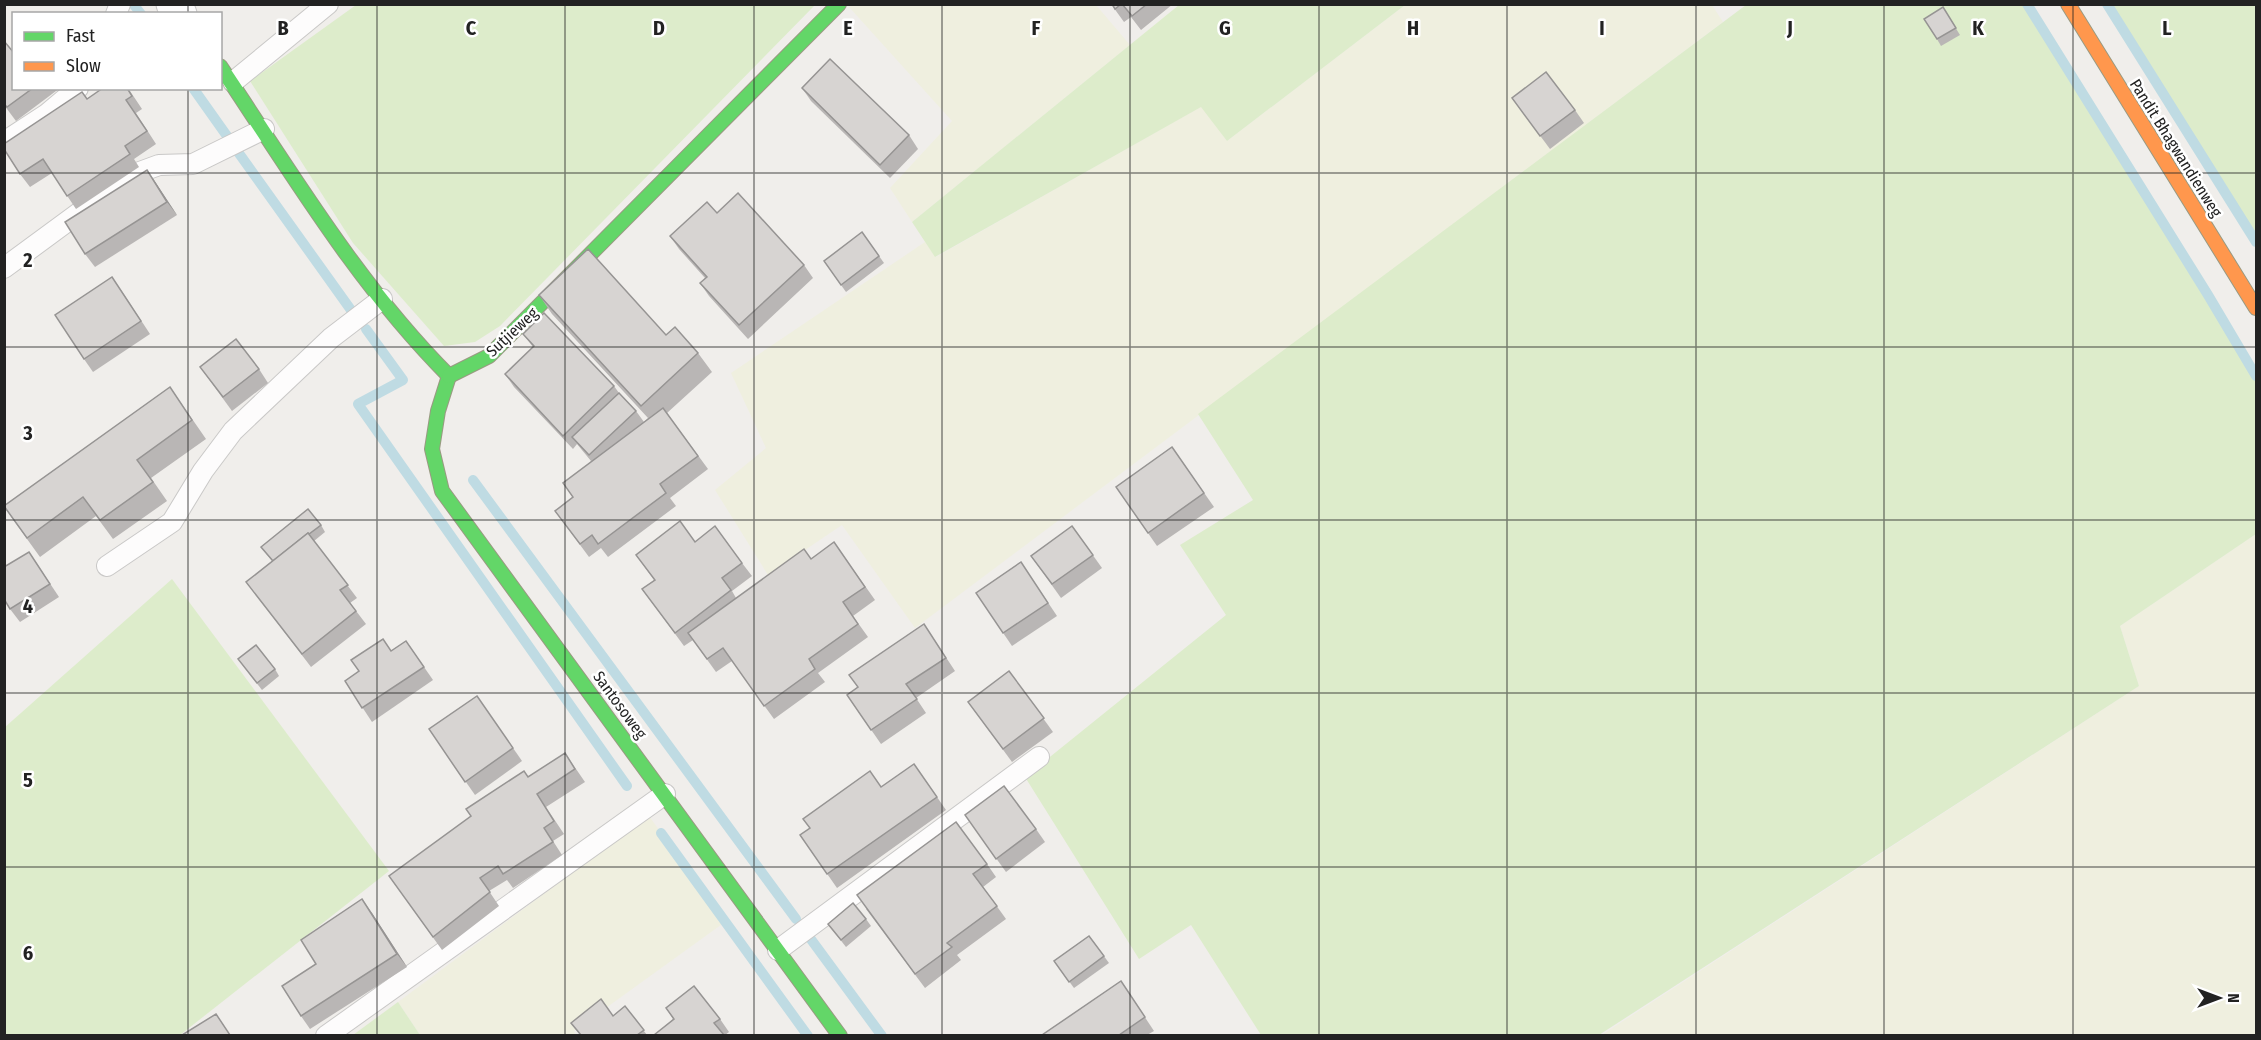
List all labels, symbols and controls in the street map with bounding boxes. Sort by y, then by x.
legend [12,12,222,90]
text: B [277,16,289,40]
text: C [466,16,477,40]
text: D [653,16,665,40]
text: E [843,16,853,40]
text: F [1032,16,1041,40]
text: G [1219,16,1231,40]
text: H [1407,16,1419,40]
text: I [1599,16,1605,40]
text: J [1786,16,1793,40]
text: K [1972,16,1984,40]
text: L [2162,16,2172,40]
text: Fast [66,25,95,47]
text: Slow [66,55,101,77]
street label: Pandit Bhagwandienweg [2126,75,2226,221]
text: 2 [22,248,33,272]
street label: Sutjieweg [482,303,542,361]
text: 3 [22,421,33,445]
text: 4 [23,594,33,618]
street label: Santosoweg [589,668,651,743]
text: 5 [23,768,33,792]
text: 6 [23,941,33,965]
north arrow [2189,968,2249,1028]
text: N [2224,993,2243,1003]

